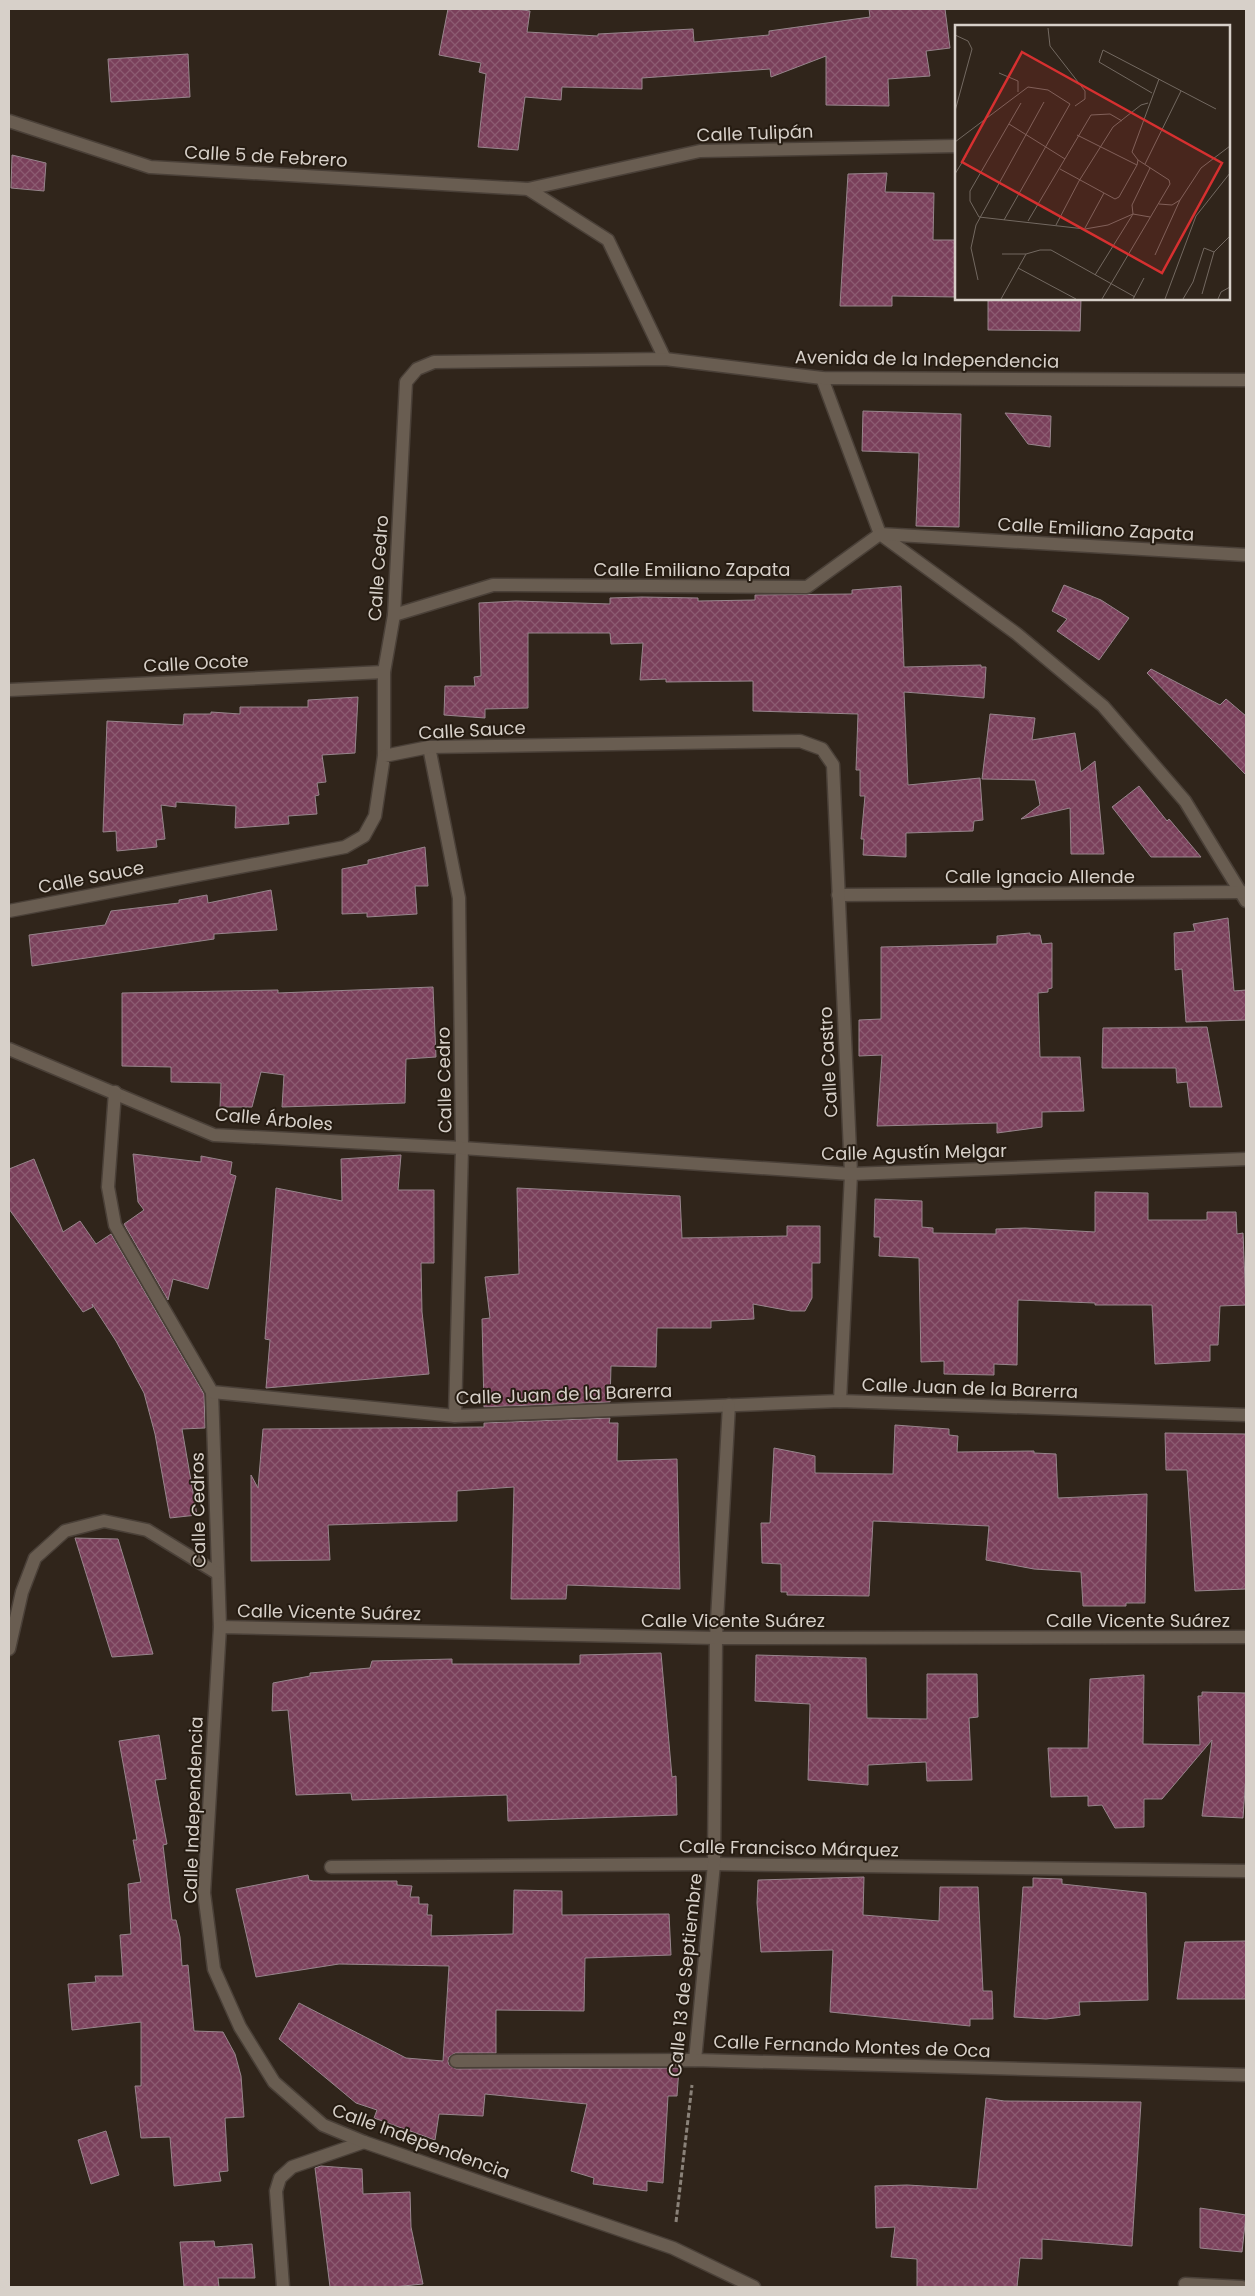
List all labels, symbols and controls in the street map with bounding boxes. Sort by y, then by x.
inset map [955,25,1230,300]
street label: Calle Tulipán [696,118,814,148]
street label: Calle 5 de Febrero [184,139,348,173]
street label: Avenida de la Independencia [795,344,1059,374]
street label: Calle Emiliano Zapata [997,511,1195,547]
street label: Calle Cedro [362,514,394,622]
street label: Calle Emiliano Zapata [594,557,790,582]
street label: Calle Ocote [143,648,249,678]
street label: Calle Sauce [418,715,526,745]
street label: Calle Sauce [36,854,146,900]
street label: Calle Ignacio Allende [945,864,1135,889]
street label: Calle Castro [813,1006,843,1118]
street label: Calle Cedro [431,1027,457,1133]
street label: Calle Árboles [214,1101,334,1137]
street label: Calle Agustín Melgar [821,1138,1007,1166]
street label: Calle Juan de la Barerra [861,1372,1079,1404]
street label: Calle Juan de la Barerra [455,1378,673,1410]
street label: Calle Cedros [184,1452,212,1568]
street label: Calle Vicente Suárez [237,1598,421,1626]
street label: Calle Vicente Suárez [641,1608,825,1633]
street label: Calle Vicente Suárez [1046,1608,1230,1633]
street label: Calle Independencia [177,1716,209,1904]
street label: Calle Francisco Márquez [679,1834,899,1862]
street label: Calle 13 de Septiembre [662,1872,708,2078]
street label: Calle Fernando Montes de Oca [713,2029,991,2063]
street label: Calle Independencia [329,2097,513,2185]

